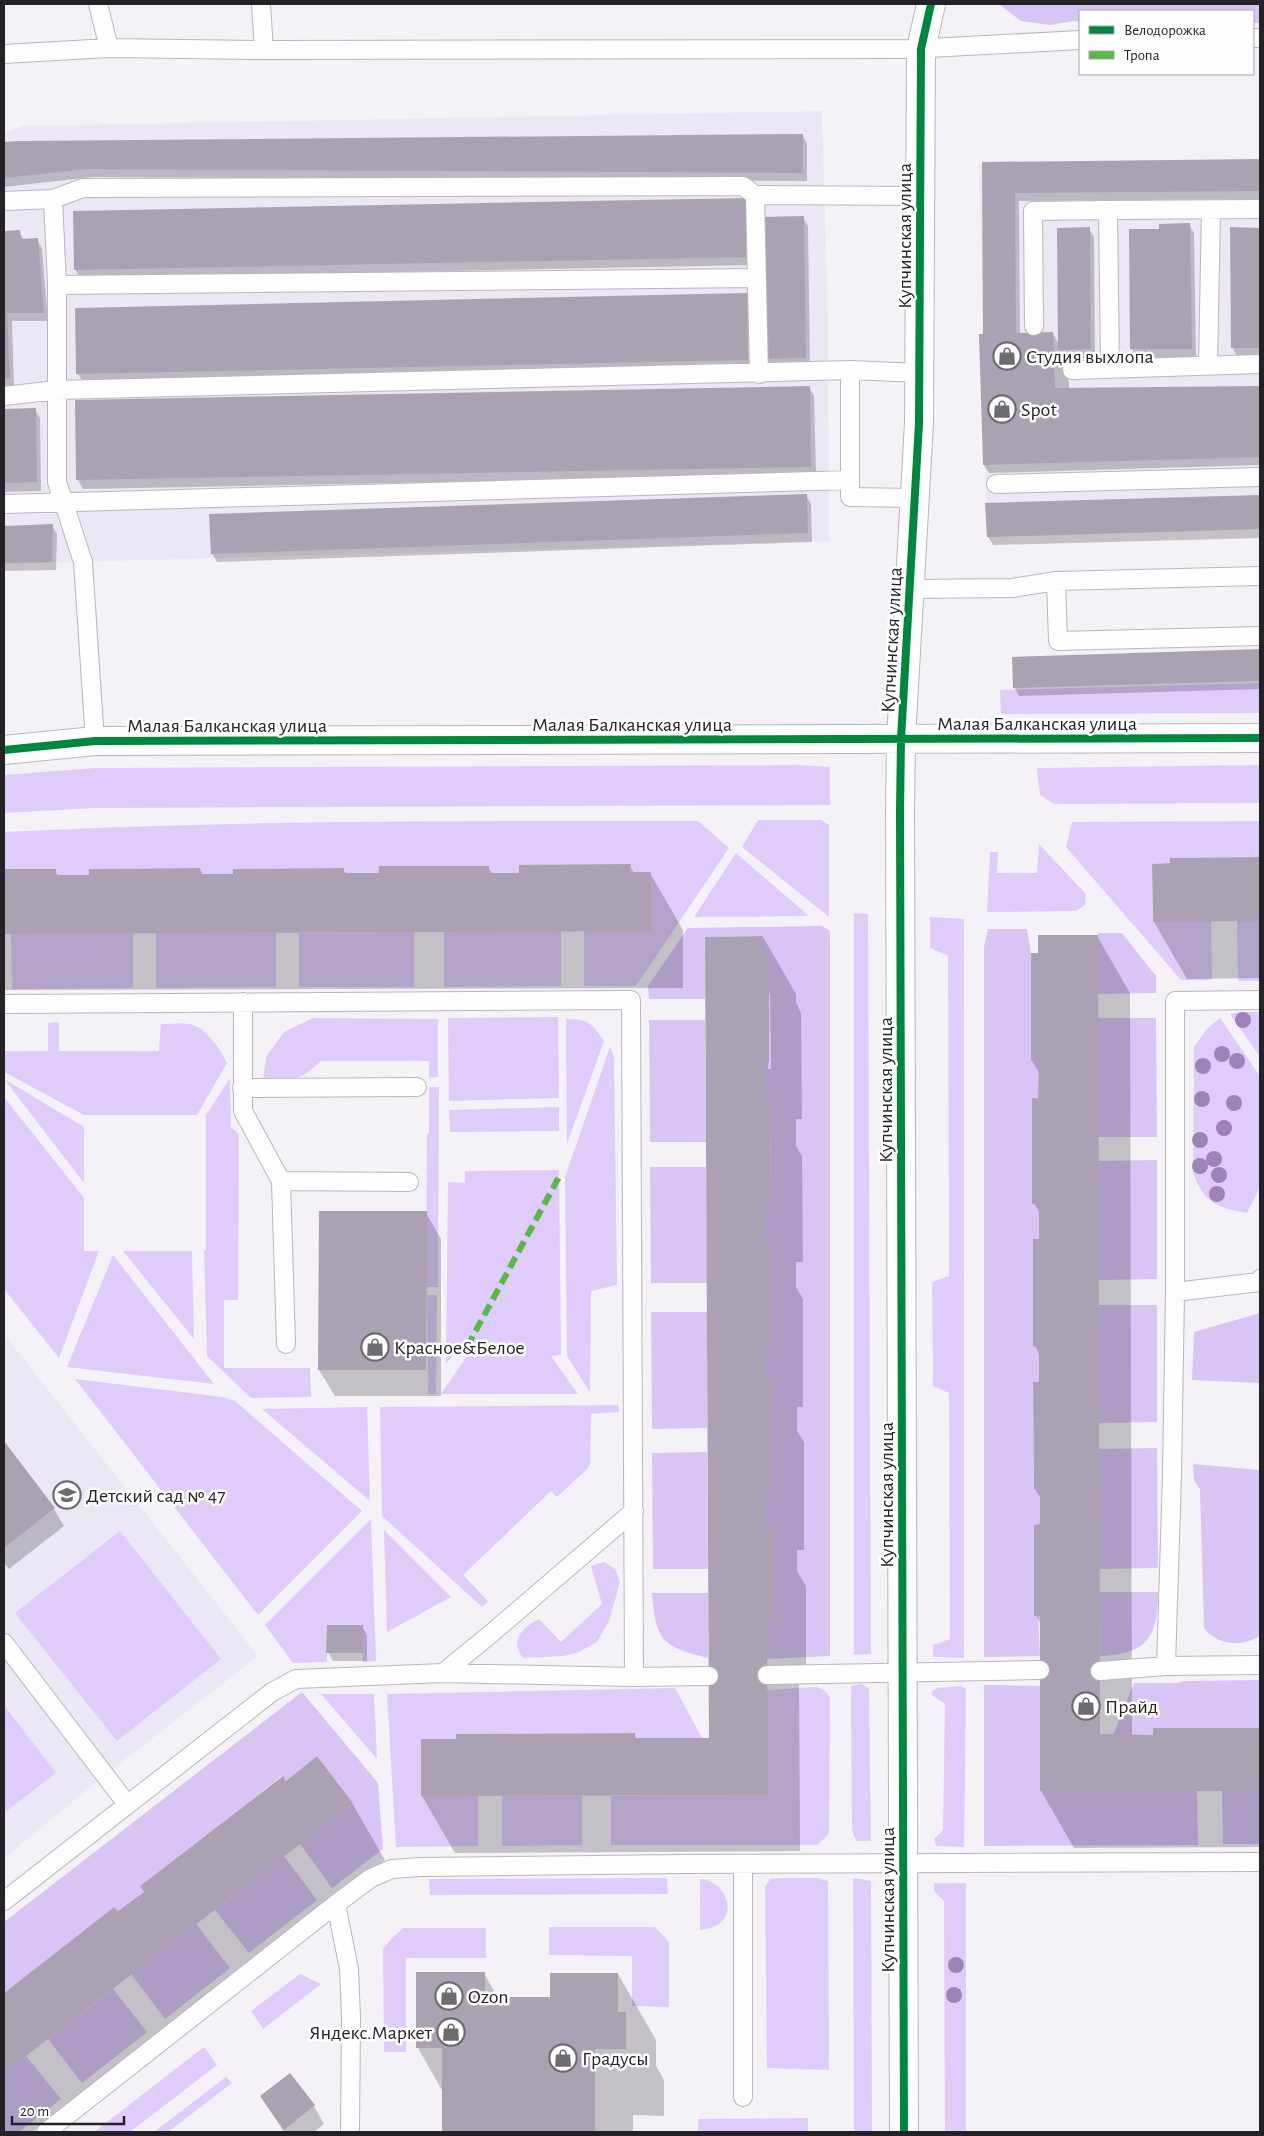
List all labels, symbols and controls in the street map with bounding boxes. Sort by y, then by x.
legend [1079,10,1254,75]
text: Велодорожка [1124,23,1206,38]
text: Тропа [1124,48,1160,63]
street label: Купчинская улица [895,163,915,309]
shop icon: Студия выхлопа [992,341,1022,371]
place label: Студия выхлопа [1026,347,1154,367]
shop icon: Spot [987,394,1017,424]
place label: Spot [1021,400,1057,420]
street label: Купчинская улица [878,567,906,714]
street label: Малая Балканская улица [937,714,1137,734]
street label: Малая Балканская улица [532,715,732,735]
street label: Малая Балканская улица [127,716,327,736]
street label: Купчинская улица [876,1017,896,1163]
shop icon: Красное&Белое [360,1332,390,1362]
place label: Красное&Белое [394,1338,525,1358]
street label: Купчинская улица [877,1422,897,1568]
school or university icon: Детский сад № 47 [52,1480,82,1510]
place label: Детский сад № 47 [86,1486,226,1506]
shop icon: Прайд [1071,1691,1101,1721]
place label: Прайд [1105,1697,1158,1717]
street label: Купчинская улица [878,1827,898,1973]
shop icon: Ozon [434,1981,464,2011]
place label: Ozon [468,1987,509,2007]
shop icon: Яндекс.Маркет [436,2017,466,2047]
place label: Яндекс.Маркет [309,2023,433,2043]
shop icon: Градусы [548,2043,578,2073]
place label: Градусы [582,2049,649,2069]
scale bar [12,2094,125,2126]
text: 20 m [20,2104,49,2119]

